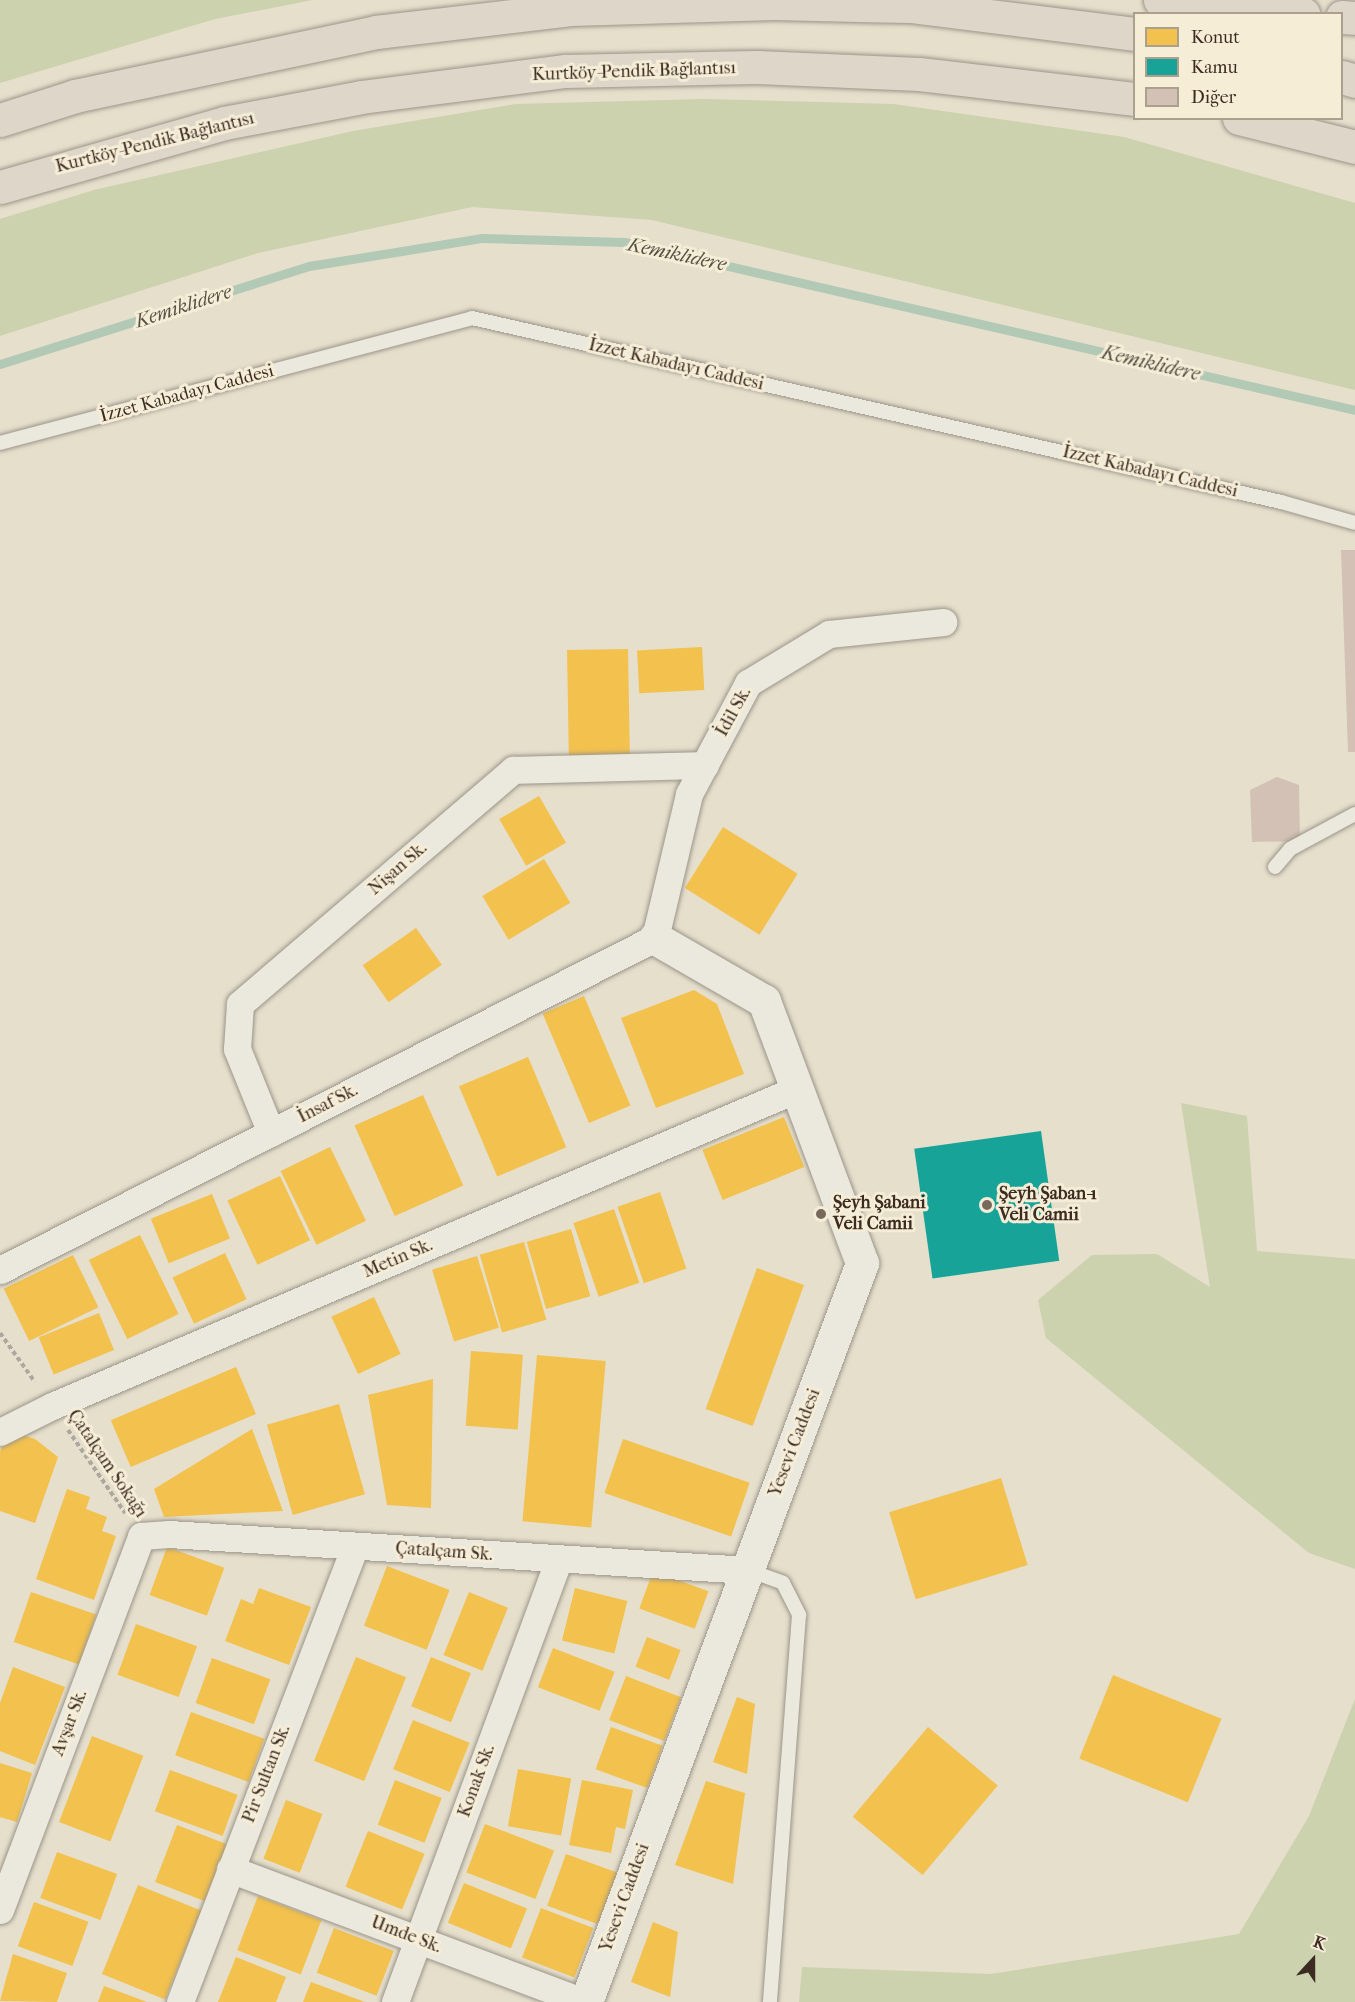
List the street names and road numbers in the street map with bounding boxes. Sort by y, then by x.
street label: Kurtköy-Pendik Bağlantısı [532,58,736,86]
street label: Kurtköy-Pendik Bağlantısı [54,108,256,178]
street label: İzzet Kabadayı Caddesi [586,334,766,396]
street label: İzzet Kabadayı Caddesi [98,360,276,428]
street label: İzzet Kabadayı Caddesi [1060,441,1240,503]
street label: İdil Sk. [712,683,756,741]
street label: Nişan Sk. [364,838,432,900]
street label: İnsaf Sk. [294,1080,362,1128]
street label: Metin Sk. [360,1235,436,1283]
street label: Yesevi Caddesi [764,1386,826,1500]
street label: Çatalçam Sokağı [63,1406,151,1522]
street label: Çatalçam Sk. [395,1538,493,1566]
street label: Avşar Sk. [48,1687,92,1759]
street label: Pir Sultan Sk. [238,1722,296,1826]
street label: Konak Sk. [454,1742,500,1820]
street label: Yesevi Caddesi [595,1841,655,1955]
street label: Umde Sk. [368,1912,444,1958]

